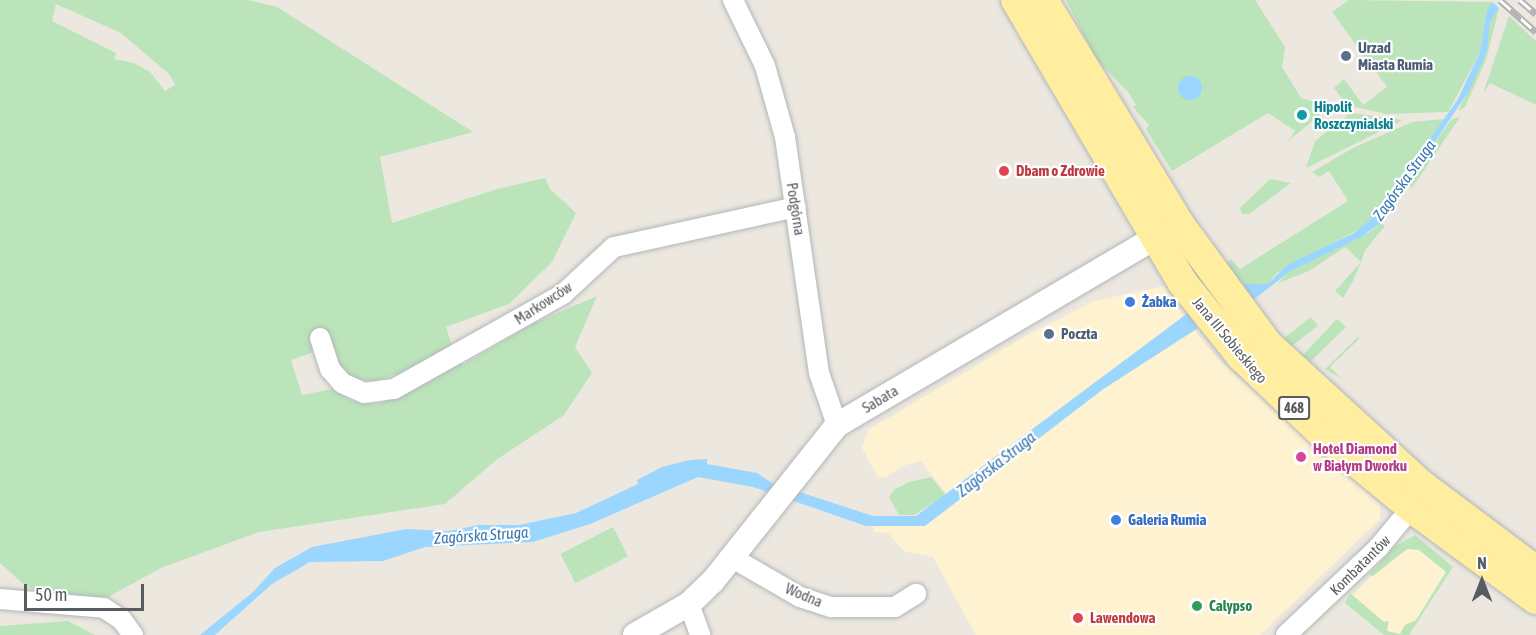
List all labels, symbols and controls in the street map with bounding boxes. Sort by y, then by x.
place label: Urzad Miasta Rumia [1358,38,1433,73]
marker: Urzad Miasta Rumia [1339,49,1353,63]
place label: Hipolit Roszczynialski [1314,97,1393,132]
marker: Hipolit Roszczynialski [1295,108,1309,122]
water label: Zagórska Struga [1368,136,1440,224]
place label: Dbam o Zdrowie [1016,162,1105,180]
marker: Dbam o Zdrowie [997,164,1011,178]
street label: Podgórna [783,181,809,237]
street label: Markowców [511,278,575,328]
place label: Żabka [1142,293,1176,311]
street label: Jana III Sobieskiego [1189,293,1271,387]
marker: Żabka [1123,295,1137,309]
place label: Poczta [1061,325,1097,343]
marker: Poczta [1042,327,1056,341]
street label: Sabata [859,381,901,417]
road number: 468 [1278,397,1310,419]
water label: Zagórska Struga [953,427,1039,501]
place label: Hotel Diamond w Białym Dworku [1313,439,1407,474]
marker: Hotel Diamond w Białym Dworku [1294,450,1308,464]
place label: Galeria Rumia [1128,511,1206,529]
marker: Galeria Rumia [1109,513,1123,527]
water label: Zagórska Struga [433,522,529,548]
street label: Kombatantów [1326,531,1394,599]
north arrow [1452,551,1512,611]
text: N [1477,554,1487,572]
scale bar [27,572,147,610]
street label: Wodna [783,579,825,611]
text: 50 m [35,584,67,605]
place label: Calypso [1209,597,1252,615]
marker: Calypso [1190,599,1204,613]
place label: Lawendowa [1090,609,1155,627]
marker: Lawendowa [1071,611,1085,625]

